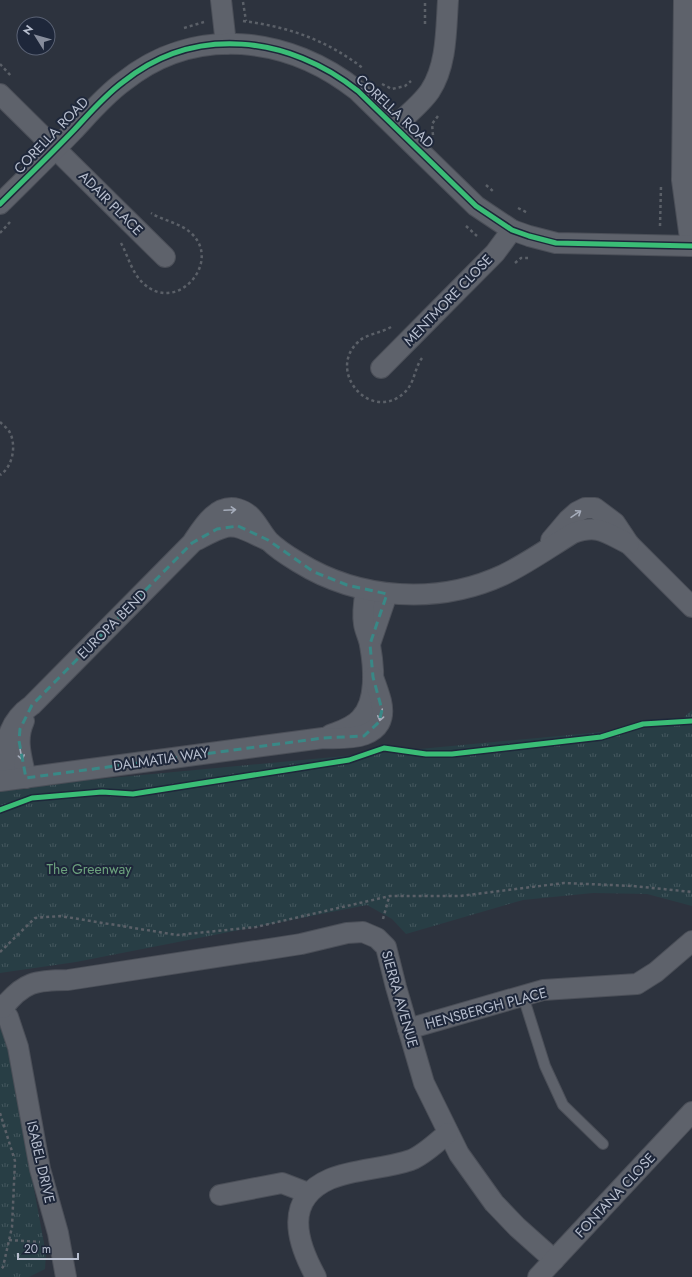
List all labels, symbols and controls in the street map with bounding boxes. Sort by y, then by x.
north arrow [16,16,56,56]
text: N [19,22,37,38]
street label: CORELLA ROAD [352,70,438,152]
street label: CORELLA ROAD [9,92,93,178]
street label: ADAIR PLACE [74,166,148,240]
street label: MENTMORE CLOSE [399,250,497,350]
one-way arrow [223,506,236,513]
one-way arrow [570,510,581,518]
street label: EUROPA BEND [73,585,151,663]
one-way arrow [376,708,384,721]
street label: DALMATIA WAY [112,742,210,776]
one-way arrow [17,747,25,760]
park label: The Greenway [47,859,132,879]
street label: SIERRA AVENUE [377,948,423,1050]
street label: HENSBERGH PLACE [423,982,549,1034]
street label: ISABEL DRIVE [22,1119,60,1205]
street label: FONTANA CLOSE [570,1148,660,1242]
scale bar [18,1235,78,1261]
text: 20 m [24,1240,51,1258]

